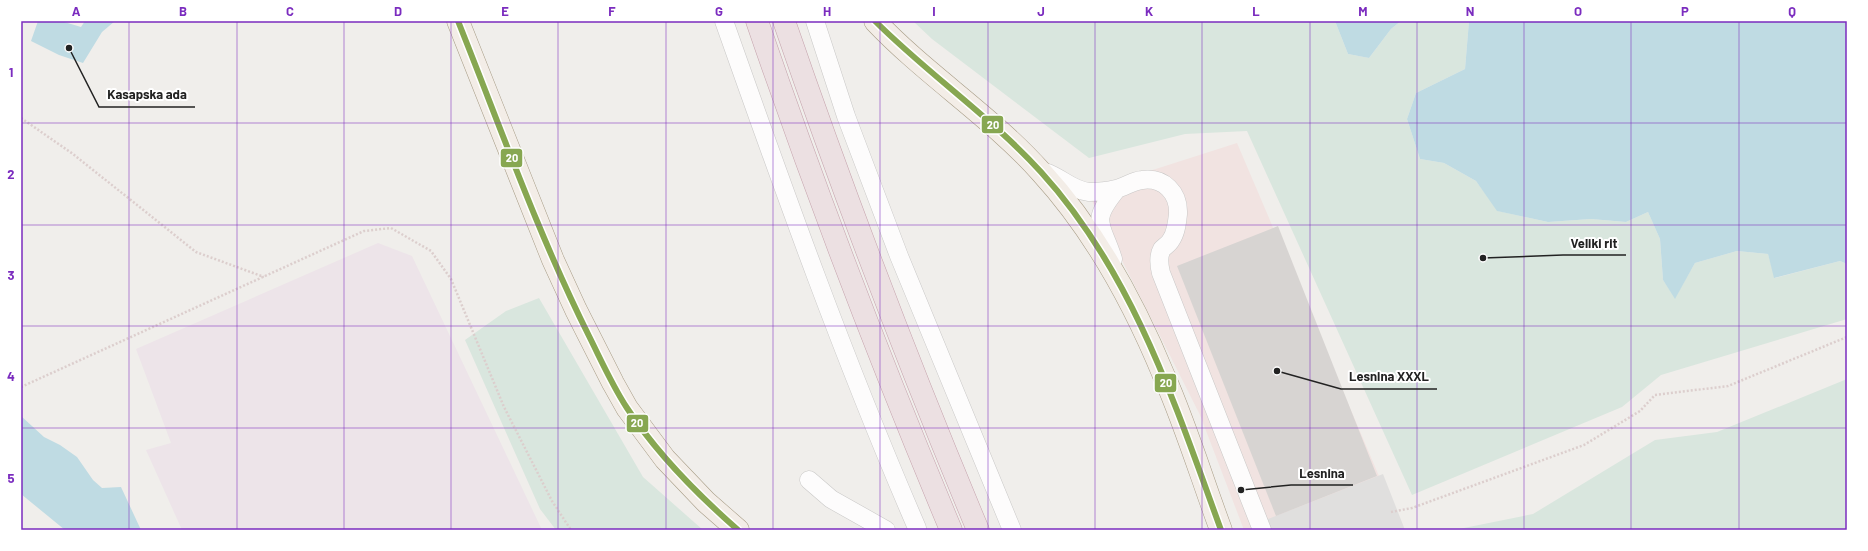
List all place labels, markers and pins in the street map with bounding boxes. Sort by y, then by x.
callout: Kasapska ada [99,82,195,107]
callout: Veliki rit [1563,230,1626,255]
callout: Lesnina XXXL [1341,364,1437,389]
callout: Lesnina [1291,460,1353,485]

